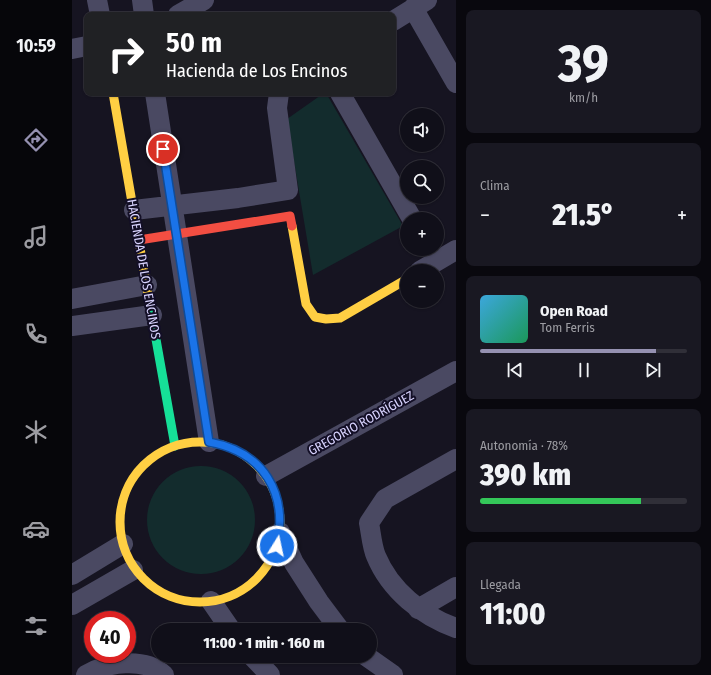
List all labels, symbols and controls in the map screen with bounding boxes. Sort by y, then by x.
text: 50 m [166,26,222,59]
icon: right [100,28,152,80]
text: 39 [558,32,609,95]
text: 10:59 [16,35,56,57]
text: Hacienda de Los Encinos [166,60,347,82]
text: km/h [569,90,598,105]
map controls [400,108,444,308]
button: sound [400,108,444,152]
icon: directions [22,126,50,154]
pin [146,132,180,166]
icon: arrive [152,138,174,160]
button: search [400,160,444,204]
text: Clima [480,178,510,193]
text: 21.5° [552,197,615,233]
street label: HACIENDA DE LOS ENCINOS [124,198,164,340]
text: − [480,202,490,229]
text: + [677,202,687,229]
button: + [400,212,444,256]
icon: music [22,223,50,251]
button: − [400,264,444,308]
text: Open Road [540,302,608,320]
icon: phone [22,320,50,348]
text: Tom Ferris [540,320,595,335]
icon: previous [504,359,526,381]
icon: pause [573,359,595,381]
icon: next [642,359,664,381]
street label: GREGORIO RODRÍGUEZ [306,388,416,458]
icon: climate [22,418,50,446]
text: Autonomía · 78% [480,438,568,453]
text: 390 km [480,457,571,493]
icon: car [22,515,50,543]
position arrow [256,525,298,567]
text: Llegada [480,577,521,592]
text: 11:00 [480,596,546,632]
speed limit sign: 40 [84,611,136,663]
icon: filters [22,612,50,640]
text: 11:00 · 1 min · 160 m [203,634,325,652]

